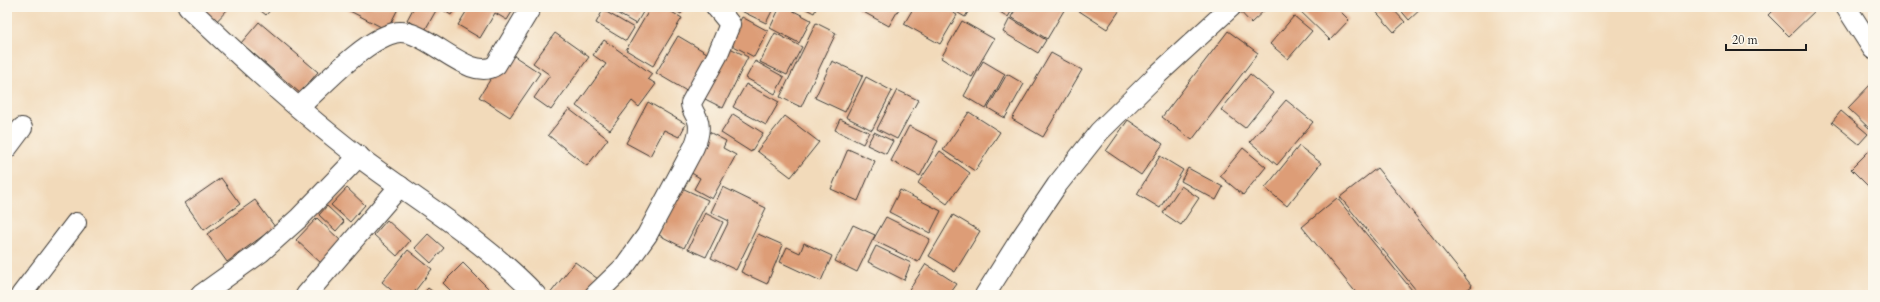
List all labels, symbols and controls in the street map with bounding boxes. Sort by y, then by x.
scale bar [1726,26,1806,52]
text: 20 m [1732,32,1759,48]

